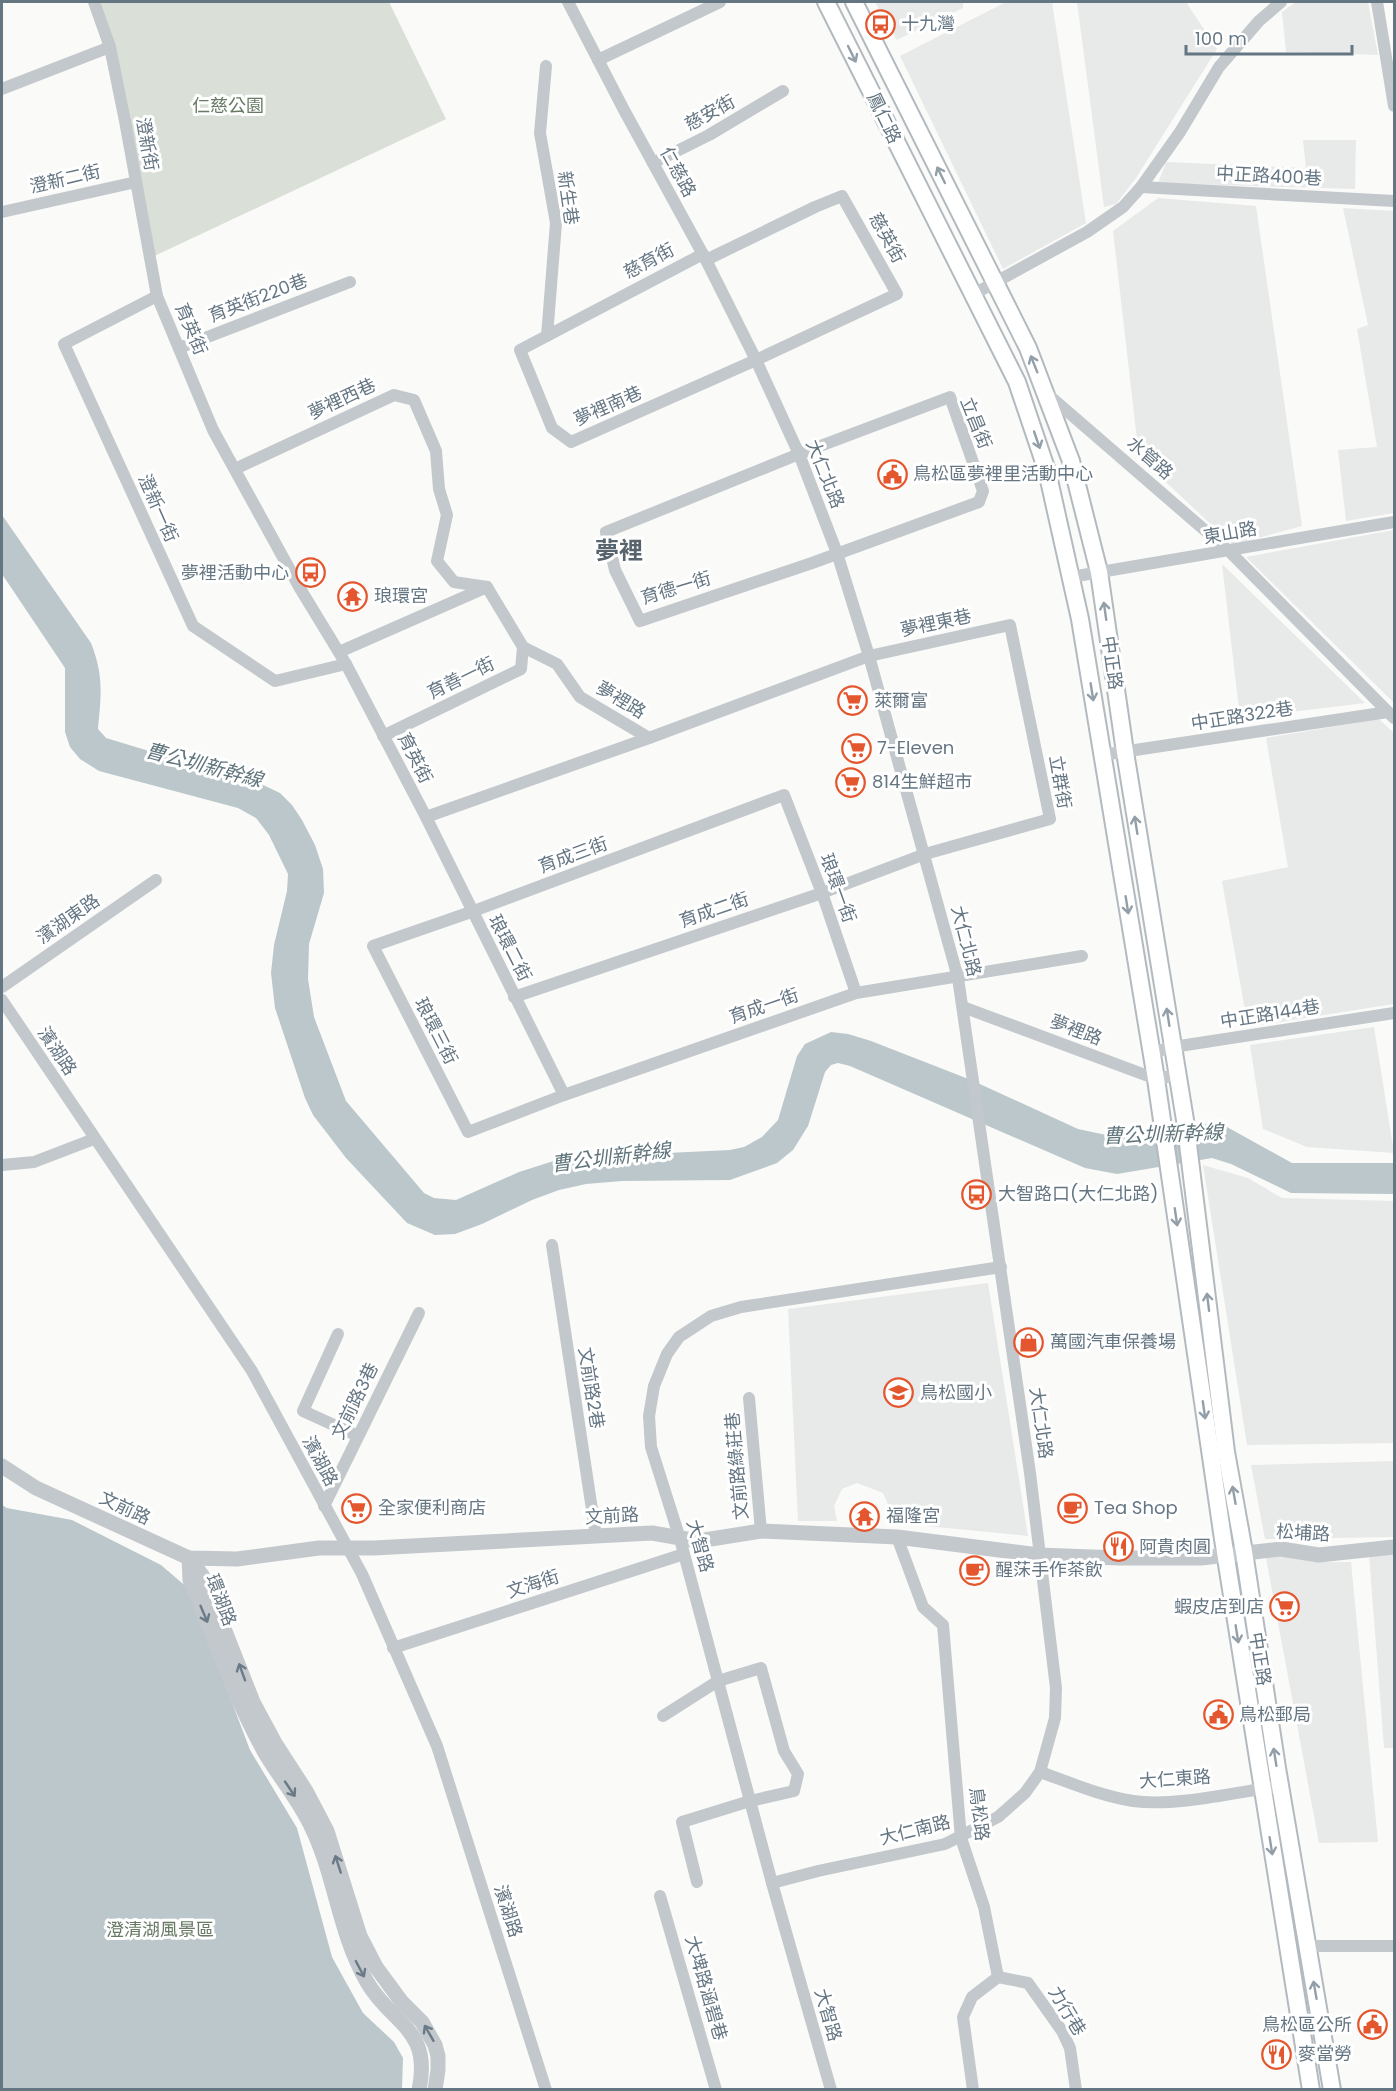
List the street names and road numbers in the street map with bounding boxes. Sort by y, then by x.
street label: 鳳仁路 [861,88,908,148]
street label: 慈安街 [680,89,739,137]
street label: 澄新街 [130,115,164,173]
street label: 仁慈路 [654,142,702,201]
street label: 澄新二街 [27,158,103,199]
street label: 中正路400巷 [1215,160,1323,191]
street label: 新生巷 [552,169,585,226]
street label: 慈英街 [863,208,911,267]
street label: 慈育街 [619,237,678,284]
street label: 育英街220巷 [205,267,311,328]
street label: 育英街 [169,299,214,359]
street label: 夢裡西巷 [304,372,380,425]
street label: 夢裡南巷 [570,379,646,432]
street label: 立昌街 [955,393,998,453]
street label: 水管路 [1122,430,1179,485]
street label: 大仁北路 [800,436,851,512]
street label: 澄新一街 [132,470,185,546]
street label: 東山路 [1201,516,1259,550]
street label: 育德一街 [638,565,714,610]
street label: 夢裡東巷 [898,603,974,642]
street label: 中正路 [1096,634,1129,691]
street label: 育善一街 [423,651,499,705]
street label: 夢裡路 [592,675,651,724]
street label: 中正路322巷 [1189,695,1295,736]
street label: 育英街 [392,728,439,788]
street label: 立群街 [1043,753,1077,811]
street label: 育成三街 [535,830,611,879]
street label: 琅環一街 [814,850,863,926]
street label: 育成二街 [676,886,752,933]
street label: 濱湖東路 [31,888,104,949]
street label: 大仁北路 [946,903,987,979]
street label: 琅環二街 [483,910,538,986]
street label: 育成一街 [726,982,802,1029]
street label: 琅環三街 [409,993,464,1069]
street label: 中正路144巷 [1218,993,1321,1034]
street label: 夢裡路 [1046,1008,1106,1051]
street label: 濱湖路 [32,1021,83,1080]
street label: 文前路2巷 [573,1345,610,1431]
street label: 文前路3巷 [325,1358,384,1443]
street label: 大仁北路 [1024,1386,1059,1460]
street label: 文前路綠莊巷 [719,1411,754,1521]
street label: 濱湖路 [297,1431,344,1490]
street label: 文前路 [95,1485,155,1530]
street label: 文前路 [584,1502,640,1529]
street label: 大智路 [681,1516,720,1575]
street label: 松埔路 [1275,1519,1331,1546]
street label: 文海街 [503,1563,562,1604]
street label: 環湖路 [200,1570,243,1630]
street label: 中正路 [1244,1630,1277,1688]
street label: 大仁東路 [1138,1764,1212,1793]
street label: 鳥松路 [964,1786,995,1842]
street label: 大仁南路 [877,1809,953,1850]
street label: 濱湖路 [488,1881,529,1940]
street label: 大埤路涵碧巷 [680,1933,733,2043]
street label: 力行巷 [1043,1981,1092,2040]
street label: 大智路 [809,1985,848,2044]

